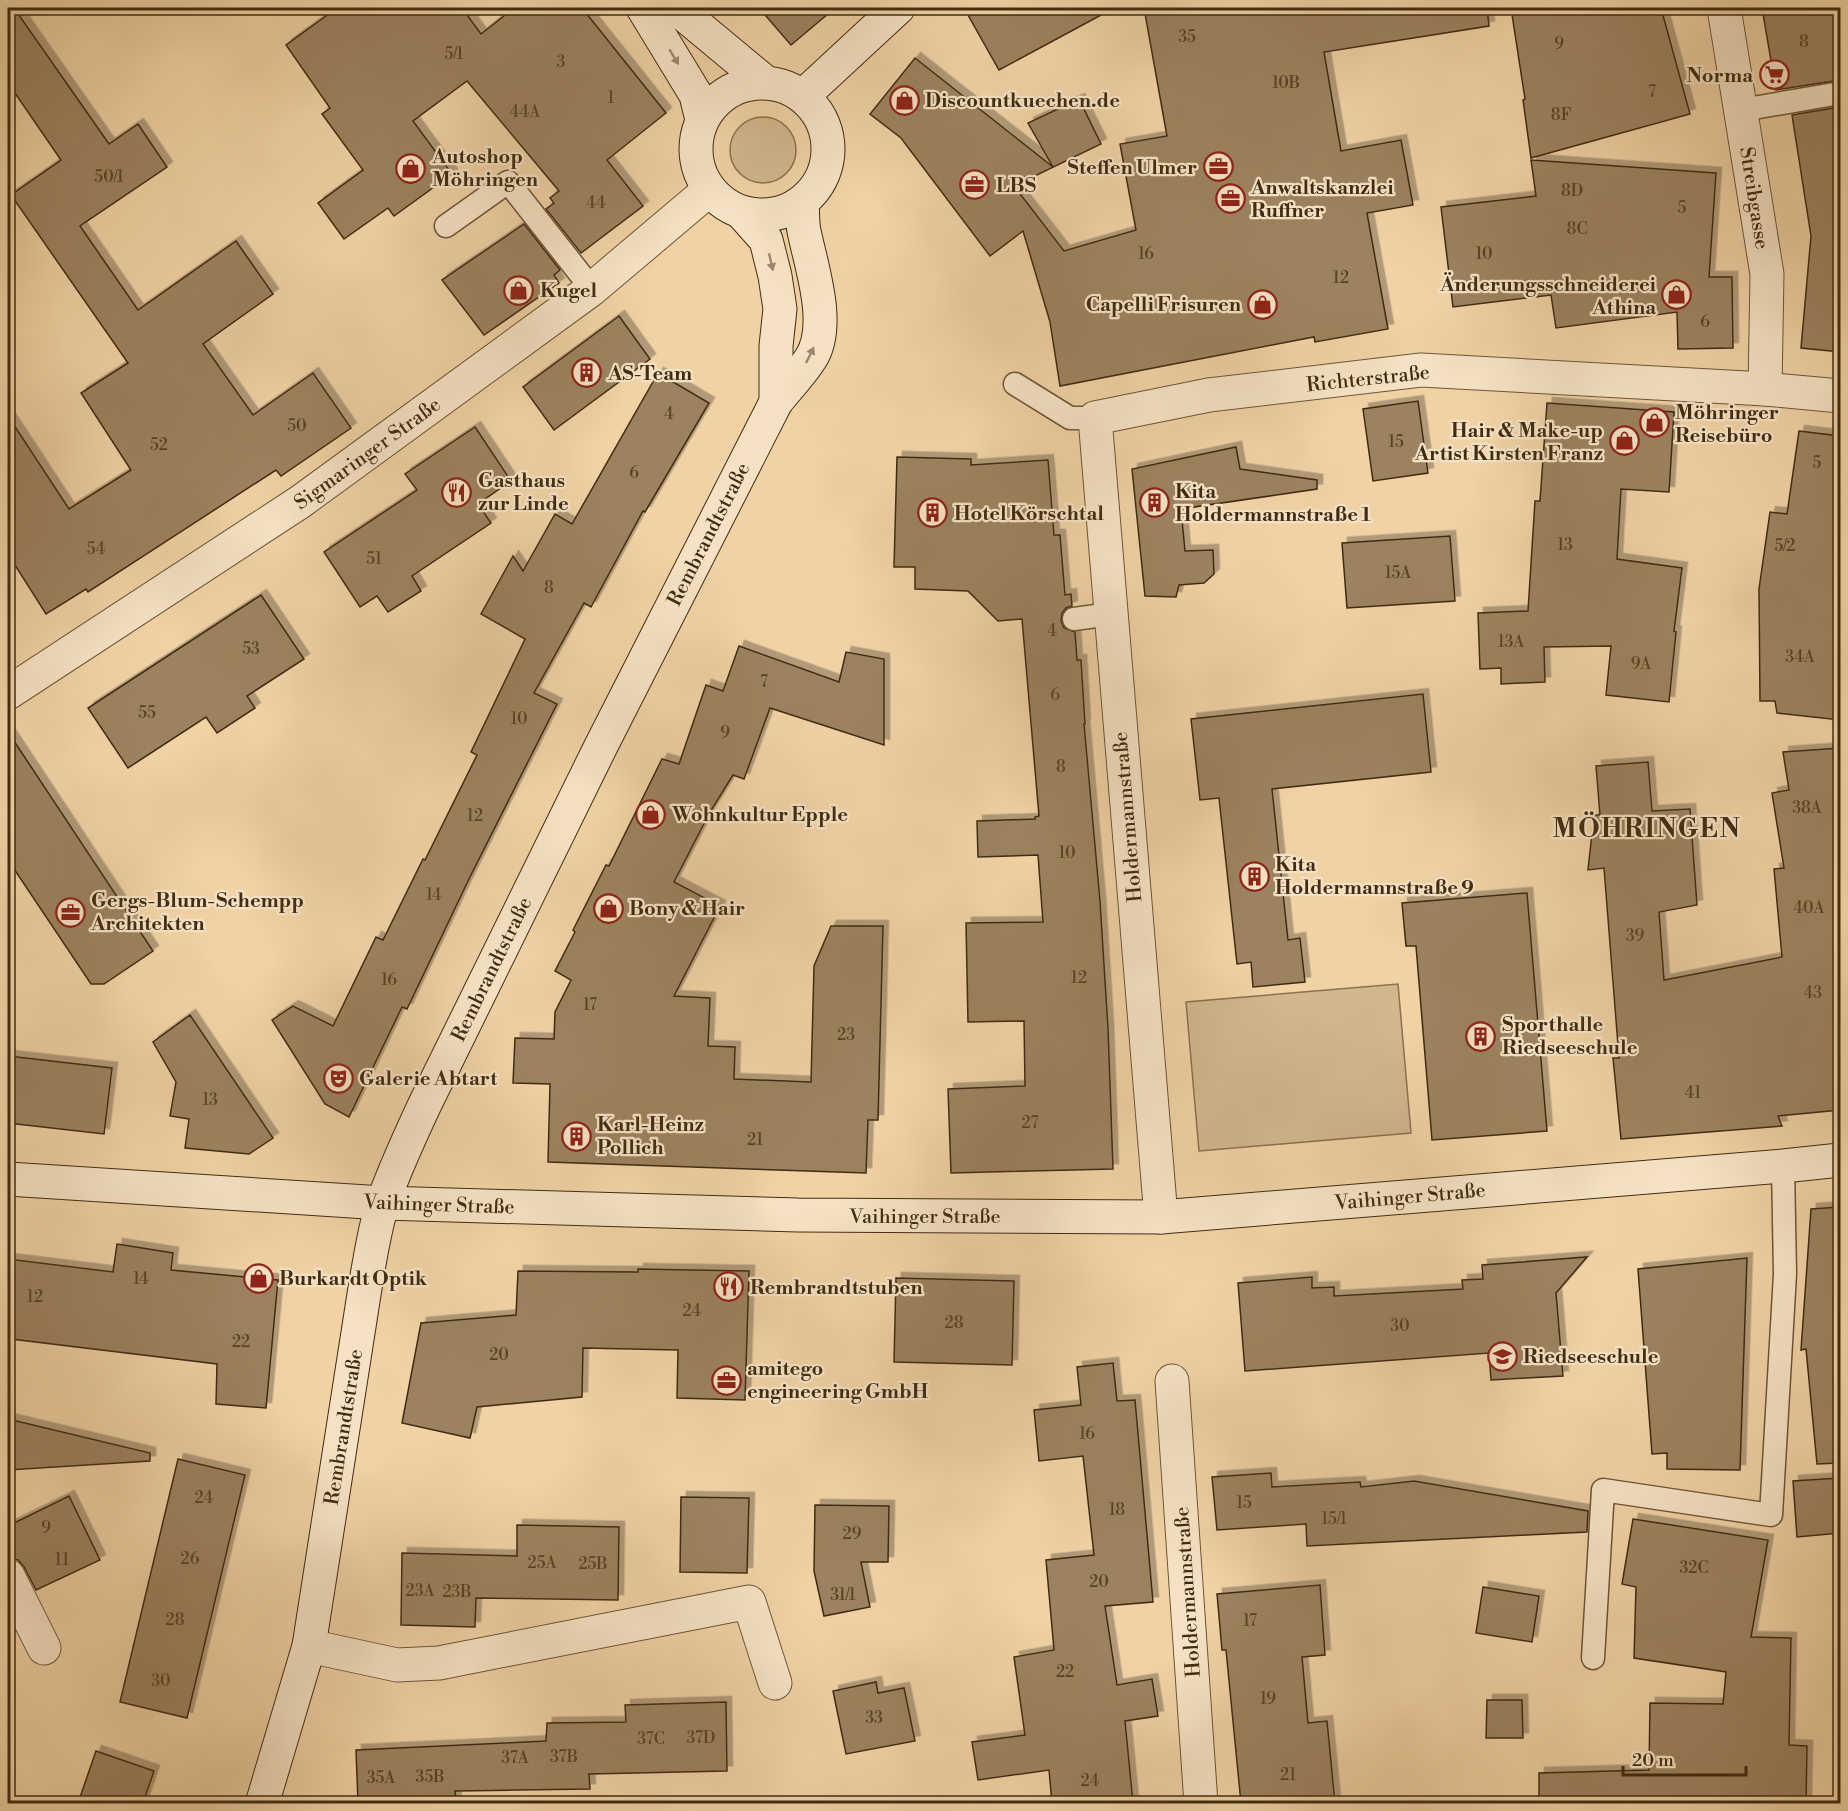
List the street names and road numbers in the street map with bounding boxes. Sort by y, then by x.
street label: Streibgasse [1733,145,1774,251]
street label: Richterstraße [1305,361,1431,398]
street label: Sigmaringer Straße [290,393,446,516]
street label: Rembrandtstraße [662,459,756,611]
street label: Holdermannstraße [1109,731,1148,903]
street label: Rembrandtstraße [447,893,538,1046]
street label: Vaihinger Straße [1333,1178,1487,1217]
street label: Vaihinger Straße [362,1190,515,1221]
street label: Vaihinger Straße [848,1205,1001,1230]
street label: Rembrandtstraße [320,1347,369,1507]
street label: Holdermannstraße [1170,1506,1207,1678]

